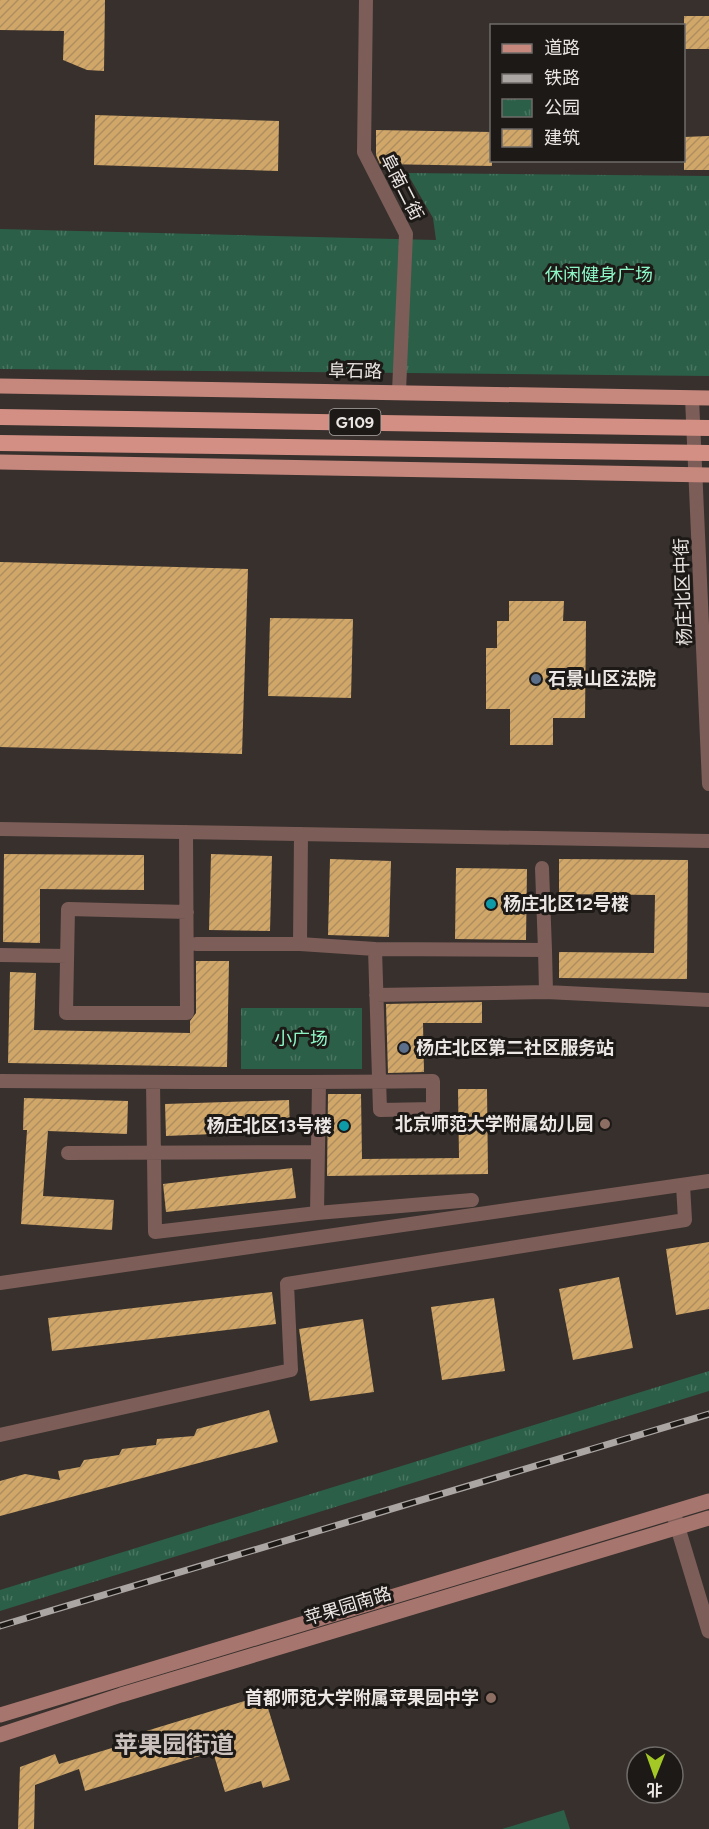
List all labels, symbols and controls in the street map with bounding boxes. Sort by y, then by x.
legend [490,24,685,162]
text: 道路 [544,37,580,59]
text: 铁路 [544,67,580,89]
text: 公园 [544,97,580,119]
text: 建筑 [544,127,580,149]
street label: 阜南二街 [376,150,428,224]
park label: 休闲健身广场 [545,264,653,286]
street label: 阜石路 [328,360,382,382]
road number: G109 [330,409,380,435]
street label: 杨庄北区中街 [670,538,696,646]
place label: 石景山区法院 [548,668,656,690]
marker: 石景山区法院 [529,672,543,686]
place label: 杨庄北区12号楼 [503,893,629,915]
marker: 杨庄北区12号楼 [484,897,498,911]
park label: 小广场 [274,1028,328,1050]
place label: 杨庄北区第二社区服务站 [416,1037,614,1059]
marker: 杨庄北区第二社区服务站 [397,1041,411,1055]
place label: 北京师范大学附属幼儿园 [395,1113,593,1135]
place label: 杨庄北区13号楼 [206,1115,332,1137]
marker: 北京师范大学附属幼儿园 [598,1117,612,1131]
marker: 杨庄北区13号楼 [337,1119,351,1133]
street label: 苹果园南路 [302,1582,394,1630]
place label: 首都师范大学附属苹果园中学 [245,1687,479,1709]
marker: 首都师范大学附属苹果园中学 [484,1691,498,1705]
district label: 苹果园街道 [114,1730,234,1759]
north arrow [625,1745,685,1805]
text: 北 [647,1780,663,1799]

